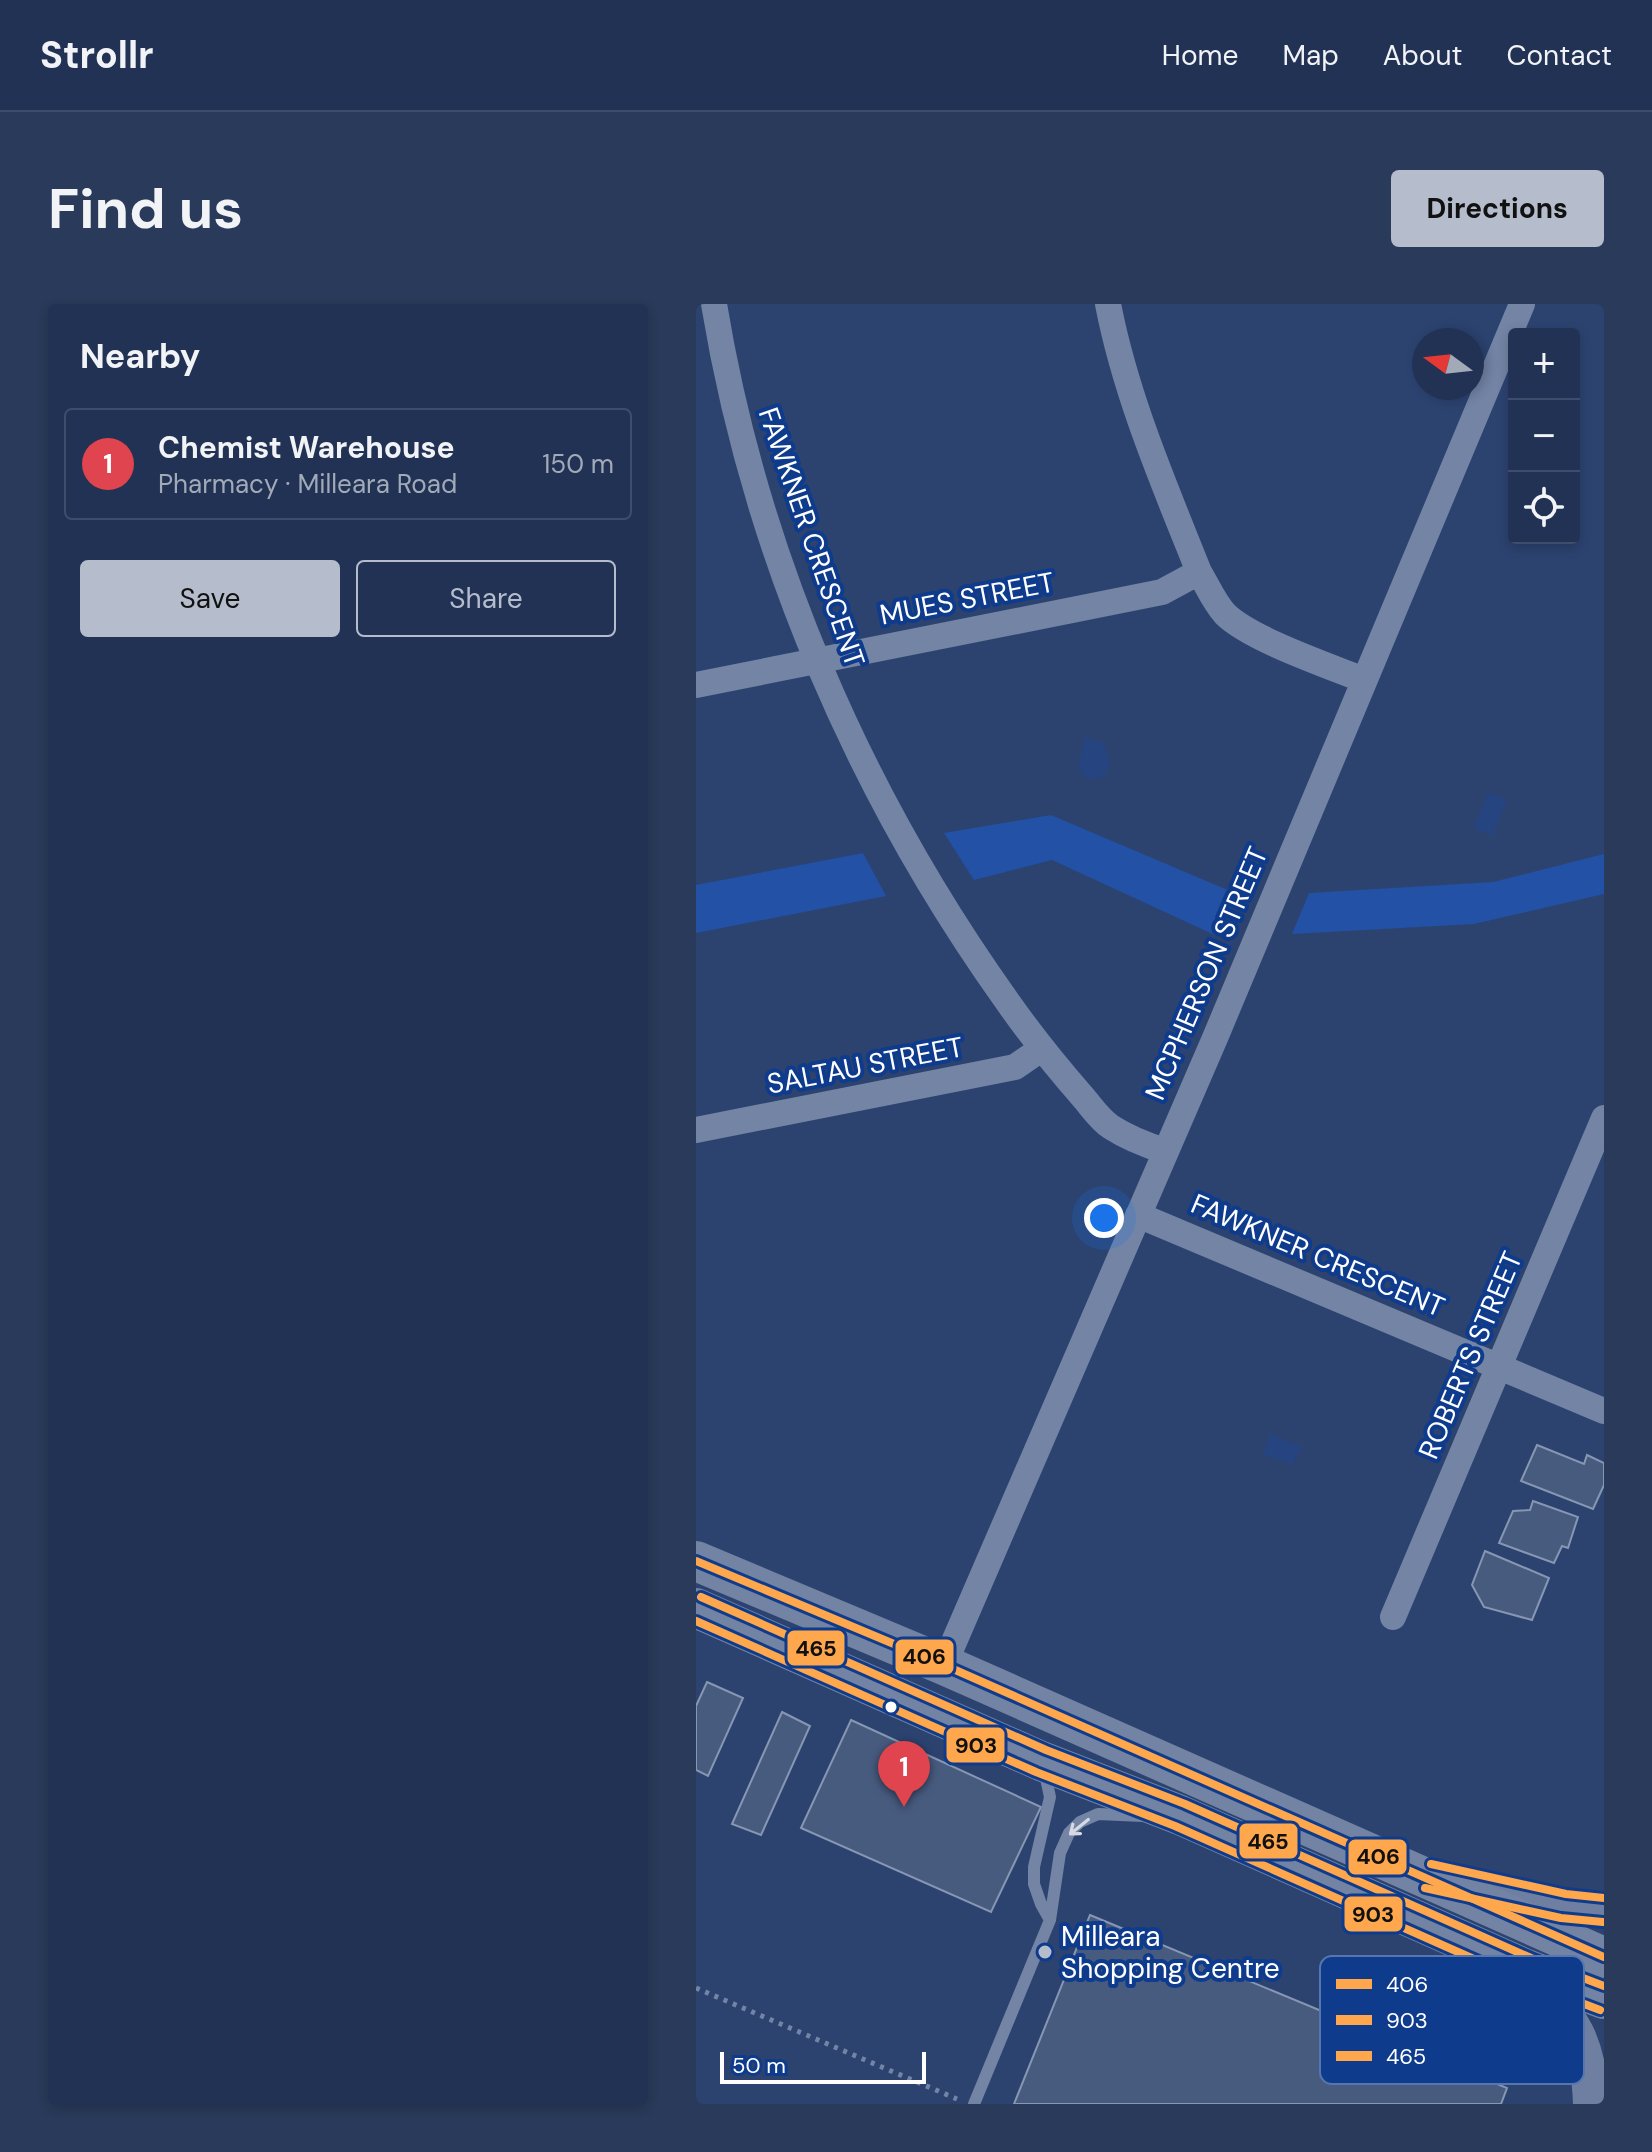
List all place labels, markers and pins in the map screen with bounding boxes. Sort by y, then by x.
unlabelled marker [883,1699,899,1715]
pin: 1 [878,1741,930,1807]
place label: Milleara Shopping Centre [1061,1918,1280,1987]
marker: Milleara Shopping Centre [1036,1943,1054,1961]

